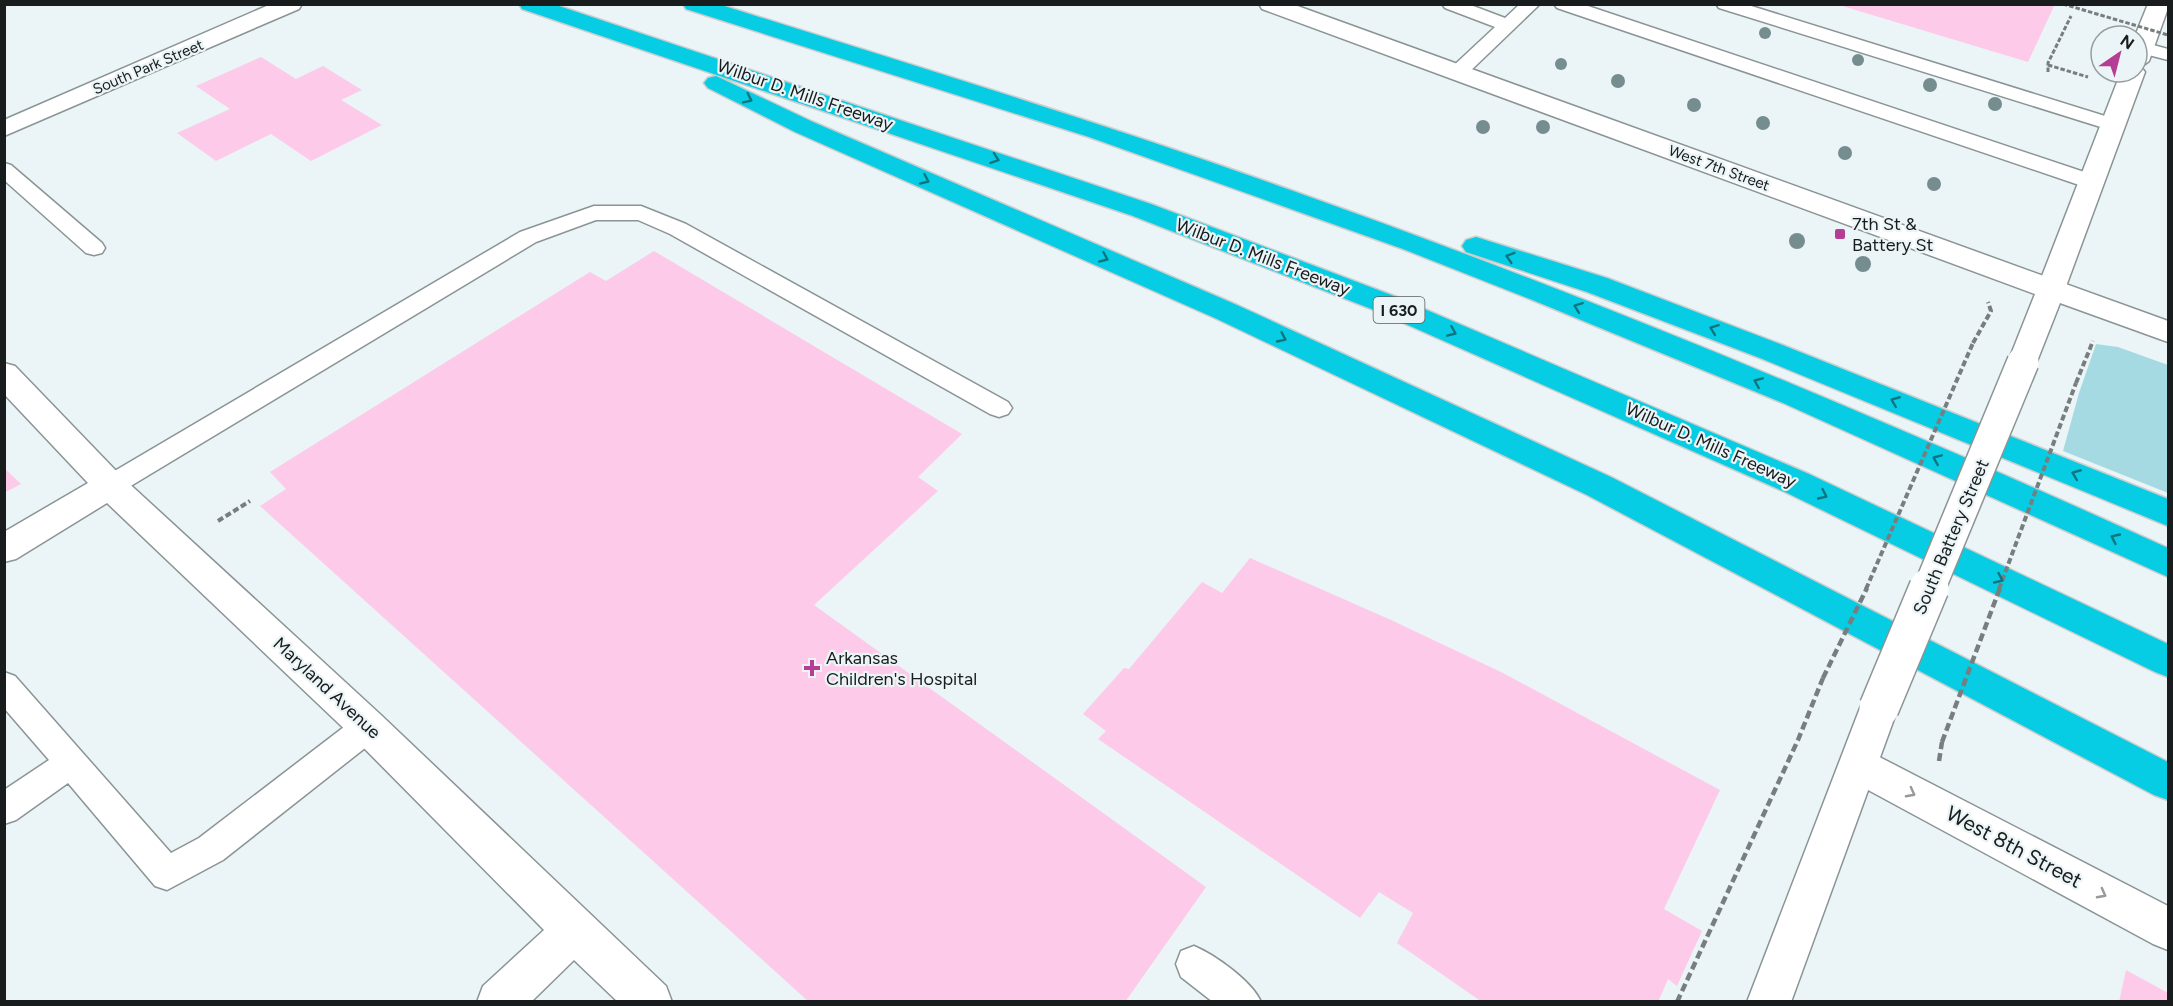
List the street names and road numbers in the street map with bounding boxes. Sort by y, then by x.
street label: South Park Street [90,35,206,98]
street label: Wilbur D. Mills Freeway [714,55,896,136]
street label: West 7th Street [1666,141,1772,195]
street label: Wilbur D. Mills Freeway [1173,214,1354,301]
road number: I 630 [1374,297,1424,323]
street label: Wilbur D. Mills Freeway [1622,397,1800,493]
street label: South Battery Street [1908,456,1994,618]
street label: Maryland Avenue [269,633,385,744]
street label: West 8th Street [1942,800,2086,893]

